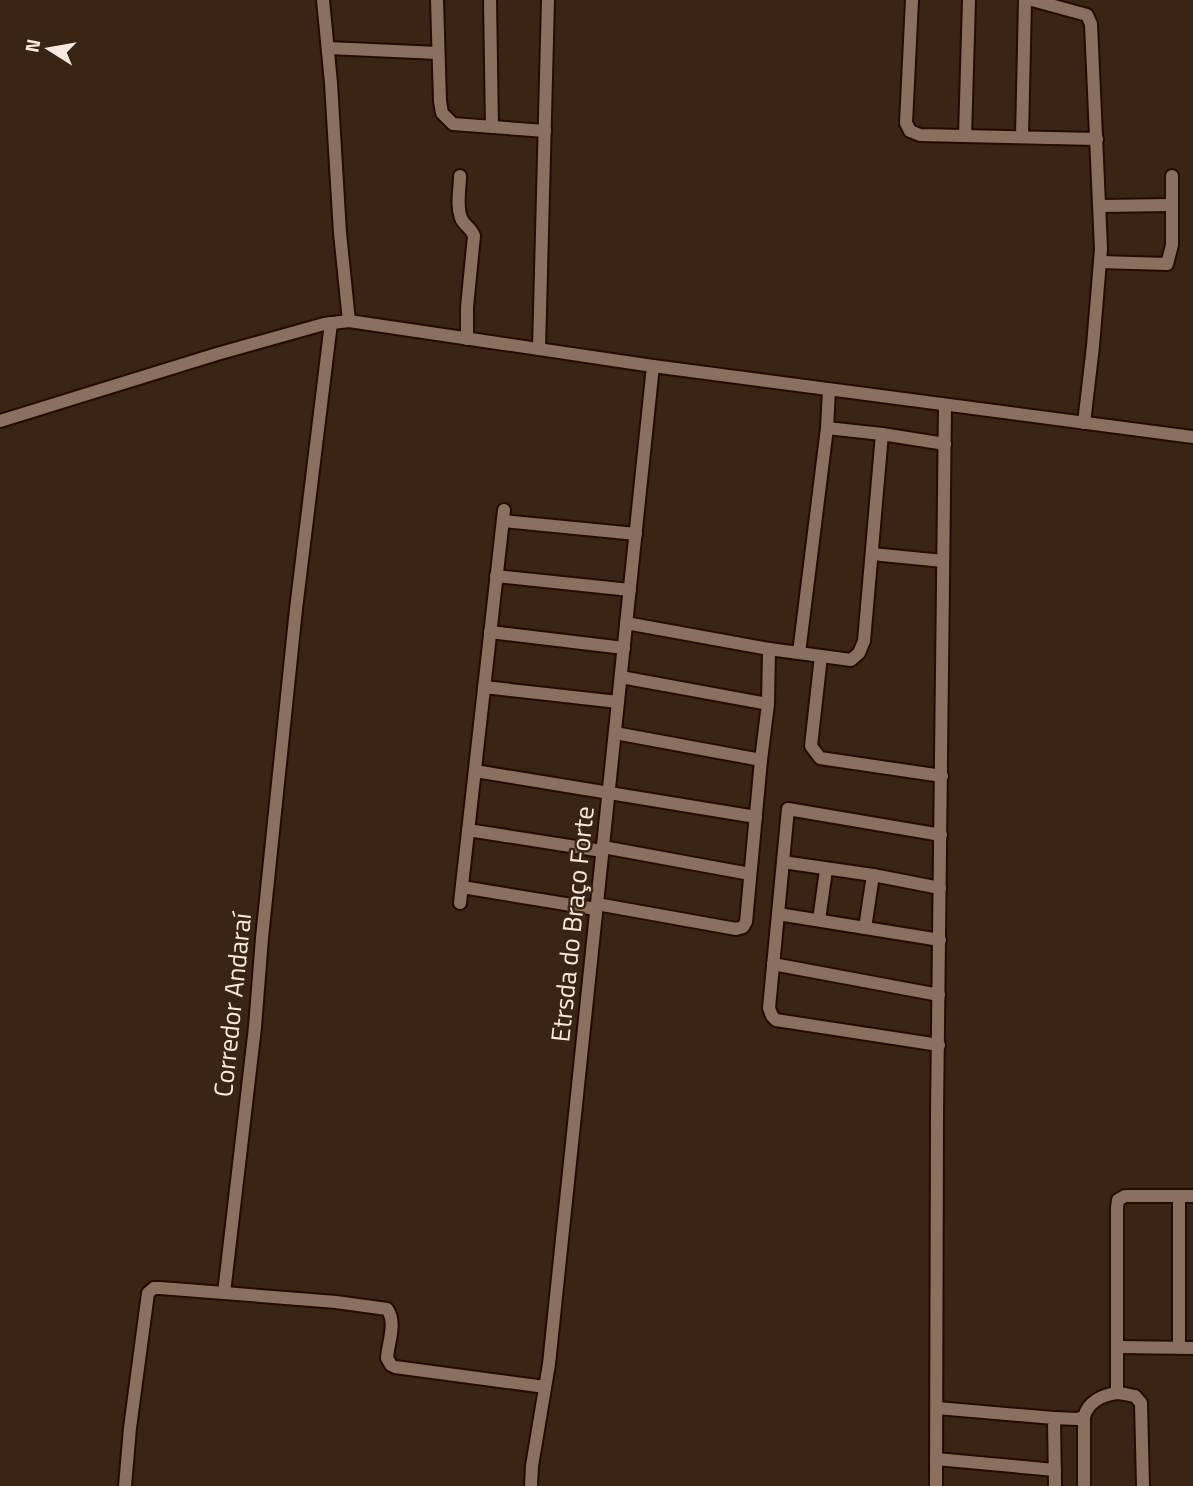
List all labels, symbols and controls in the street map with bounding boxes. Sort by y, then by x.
north arrow [14,14,84,84]
text: N [16,36,47,55]
street label: Etrsda do Braço Forte [540,804,604,1044]
street label: Corredor Andaraí [203,909,261,1099]

